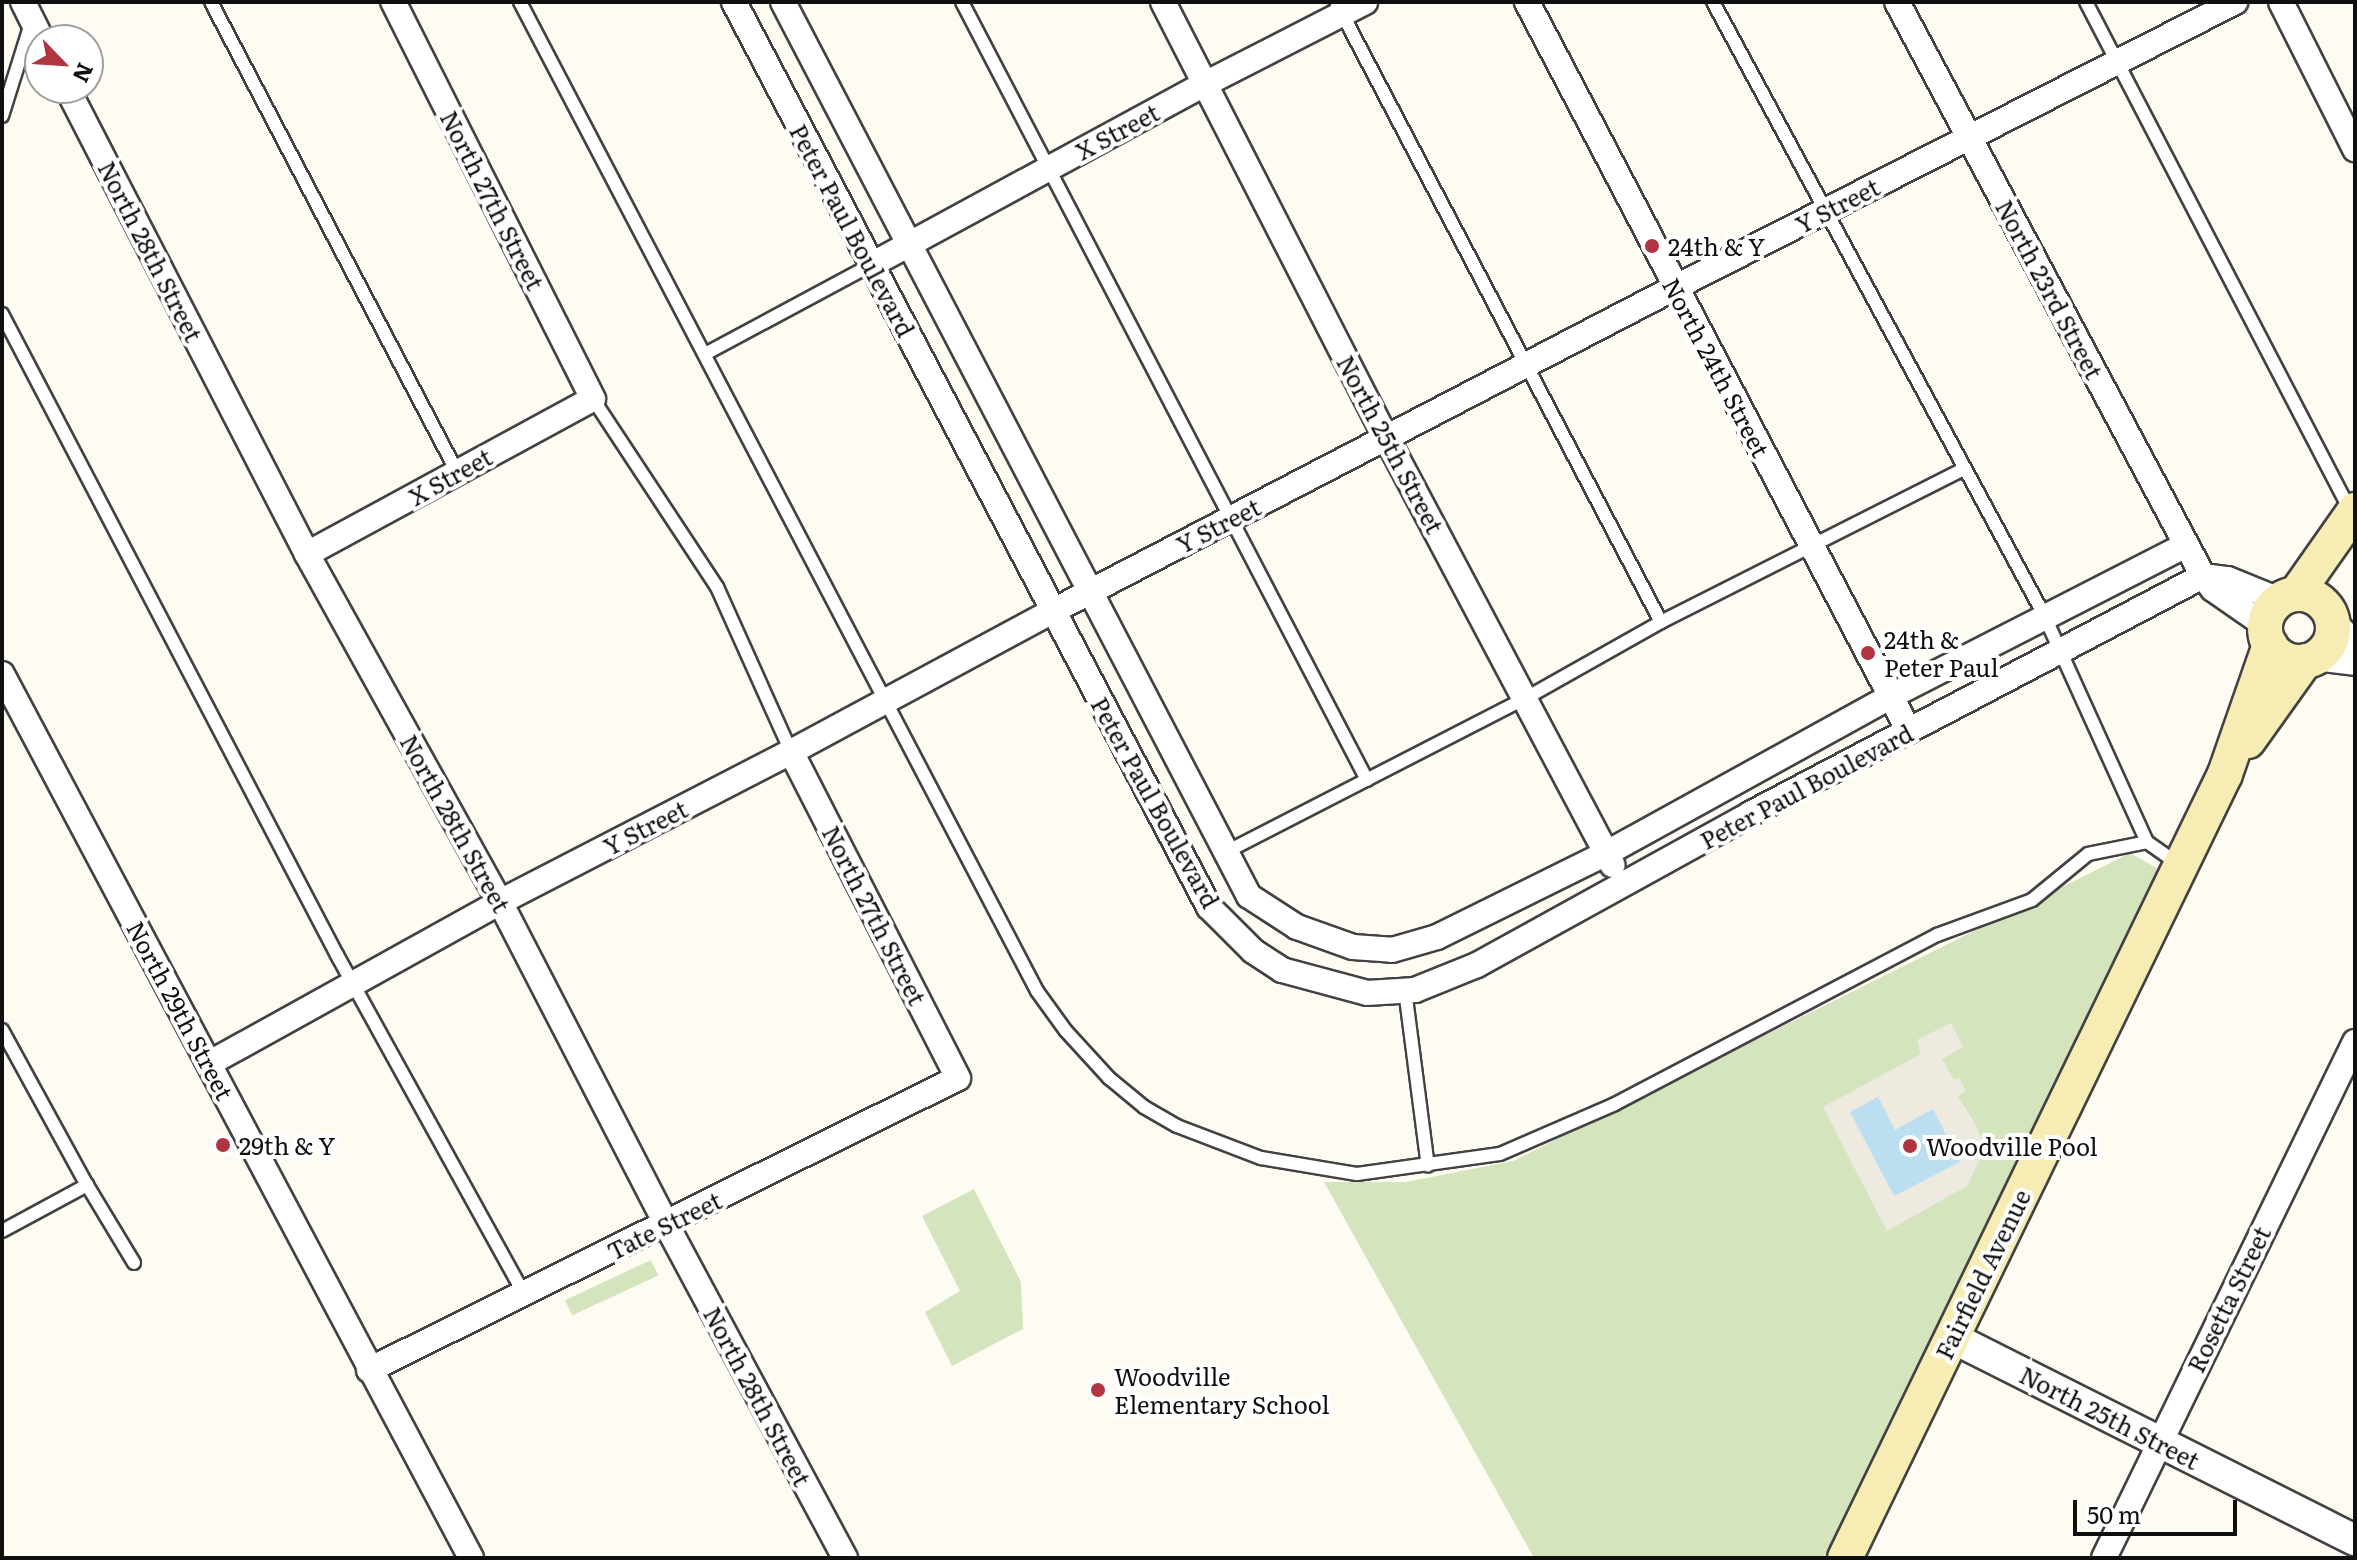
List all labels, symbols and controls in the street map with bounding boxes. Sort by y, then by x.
north arrow [24,24,104,104]
text: N [66,58,103,89]
street label: X Street [1070,97,1164,165]
street label: North 27th Street [435,105,551,295]
street label: Peter Paul Boulevard [785,119,921,341]
street label: North 28th Street [93,156,209,346]
street label: Y Street [1790,172,1884,238]
street label: North 23rd Street [1991,194,2109,384]
place label: 24th & Y [1668,232,1765,260]
marker: 24th & Y [1643,237,1661,255]
street label: North 24th Street [1658,272,1776,462]
street label: North 25th Street [1332,350,1450,538]
street label: X Street [403,441,497,511]
street label: Y Street [1171,492,1265,558]
place label: 24th & Peter Paul [1884,625,1999,681]
marker: 24th & Peter Paul [1859,644,1877,662]
street label: Peter Paul Boulevard [1086,692,1226,912]
street label: Peter Paul Boulevard [1695,718,1917,854]
street label: North 28th Street [395,729,517,917]
street label: Y Street [598,794,692,860]
street label: North 27th Street [817,820,933,1010]
street label: North 29th Street [122,916,240,1104]
place label: 29th & Y [239,1131,336,1159]
place label: Woodville Pool [1926,1132,2098,1160]
marker: 29th & Y [214,1136,232,1154]
marker: Woodville Pool [1901,1137,1919,1155]
street label: Fairfield Avenue [1928,1184,2036,1364]
street label: Tate Street [602,1185,726,1265]
street label: Rosetta Street [2180,1221,2276,1377]
street label: North 28th Street [699,1301,817,1491]
street label: North 25th Street [2015,1359,2205,1475]
place label: Woodville Elementary School [1114,1362,1330,1418]
marker: Woodville Elementary School [1089,1381,1107,1399]
scale bar [2077,1484,2241,1534]
text: 50 m [2087,1496,2141,1531]

